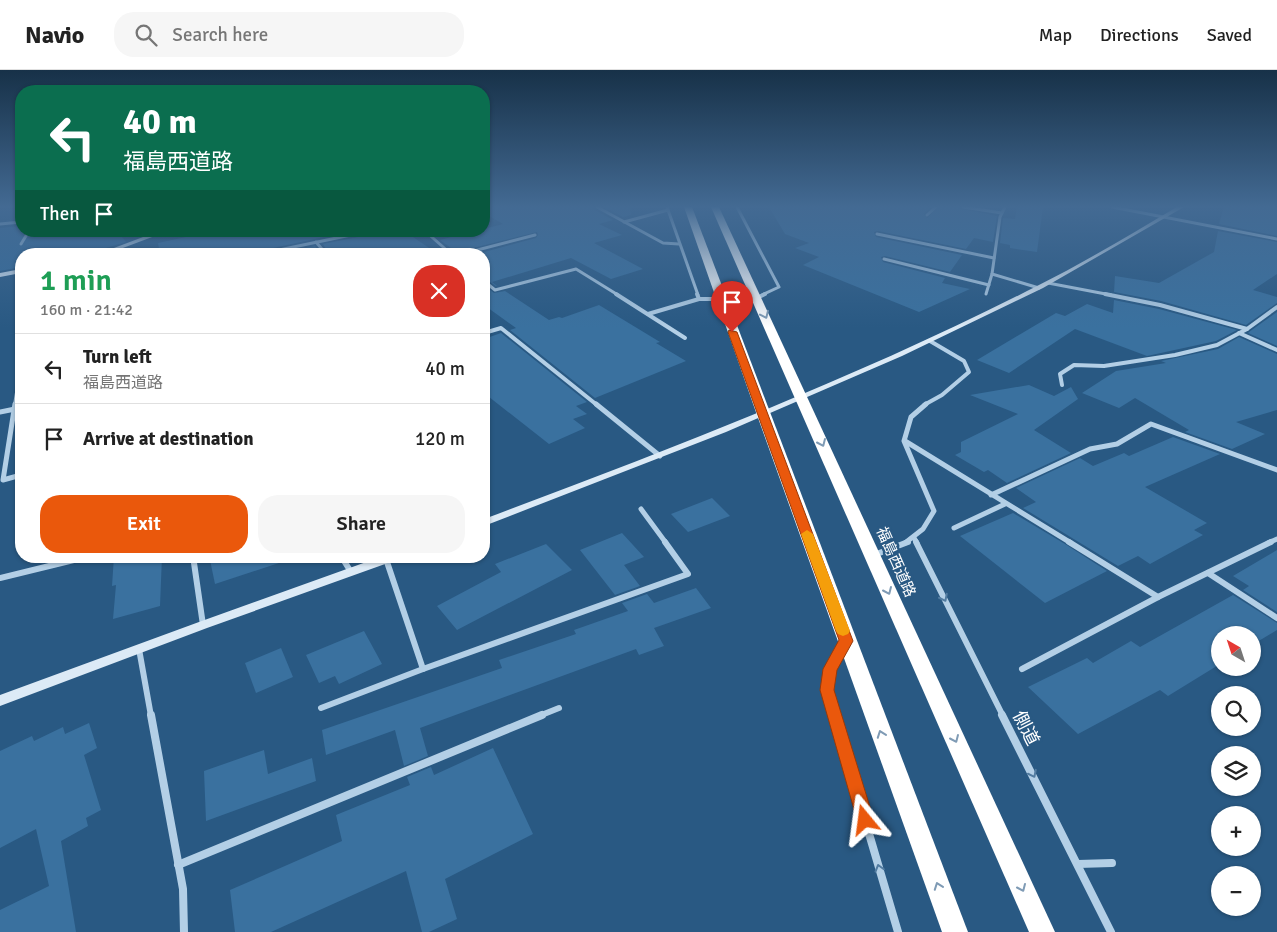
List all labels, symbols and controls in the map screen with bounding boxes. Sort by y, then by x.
search box [114,12,464,57]
text: Navio [25,20,84,50]
icon: search [132,21,160,49]
text: Search here [172,23,268,47]
text: Map [1039,24,1072,46]
text: Directions [1100,24,1179,46]
text: Saved [1207,24,1252,46]
text: 40 m [123,100,197,143]
icon: left [40,105,105,170]
text: 福島西道路 [123,148,233,175]
icon: arrive [90,200,118,228]
text: Then [40,202,80,226]
text: 1 min [40,262,112,299]
button: close [413,265,465,317]
pin [711,281,753,332]
icon: arrive [718,288,746,316]
text: 160 m · 21:42 [40,300,133,320]
one-way arrow [758,310,769,319]
text: Turn left [83,345,152,369]
icon: left [40,355,68,383]
text: 40 m [425,357,465,381]
text: 福島西道路 [83,373,163,393]
icon: arrive [40,425,68,453]
text: Arrive at destination [83,427,254,451]
text: 120 m [415,427,465,451]
one-way arrow [816,438,827,447]
button: Exit [40,495,248,553]
button: Share [258,495,465,553]
street label: 福島西道路 [873,524,919,600]
one-way arrow [882,586,893,595]
one-way arrow [938,592,948,601]
north arrow [1211,626,1261,676]
map controls [1211,626,1261,916]
button: search [1211,686,1261,736]
street label: 側道 [1008,707,1044,749]
one-way arrow [877,730,887,739]
one-way arrow [949,734,959,743]
button: layers [1211,746,1261,796]
one-way arrow [1027,769,1037,778]
position arrow [838,793,890,845]
button: + [1211,806,1261,856]
one-way arrow [875,865,885,873]
button: − [1211,866,1261,916]
one-way arrow [934,883,944,891]
one-way arrow [1015,883,1026,892]

